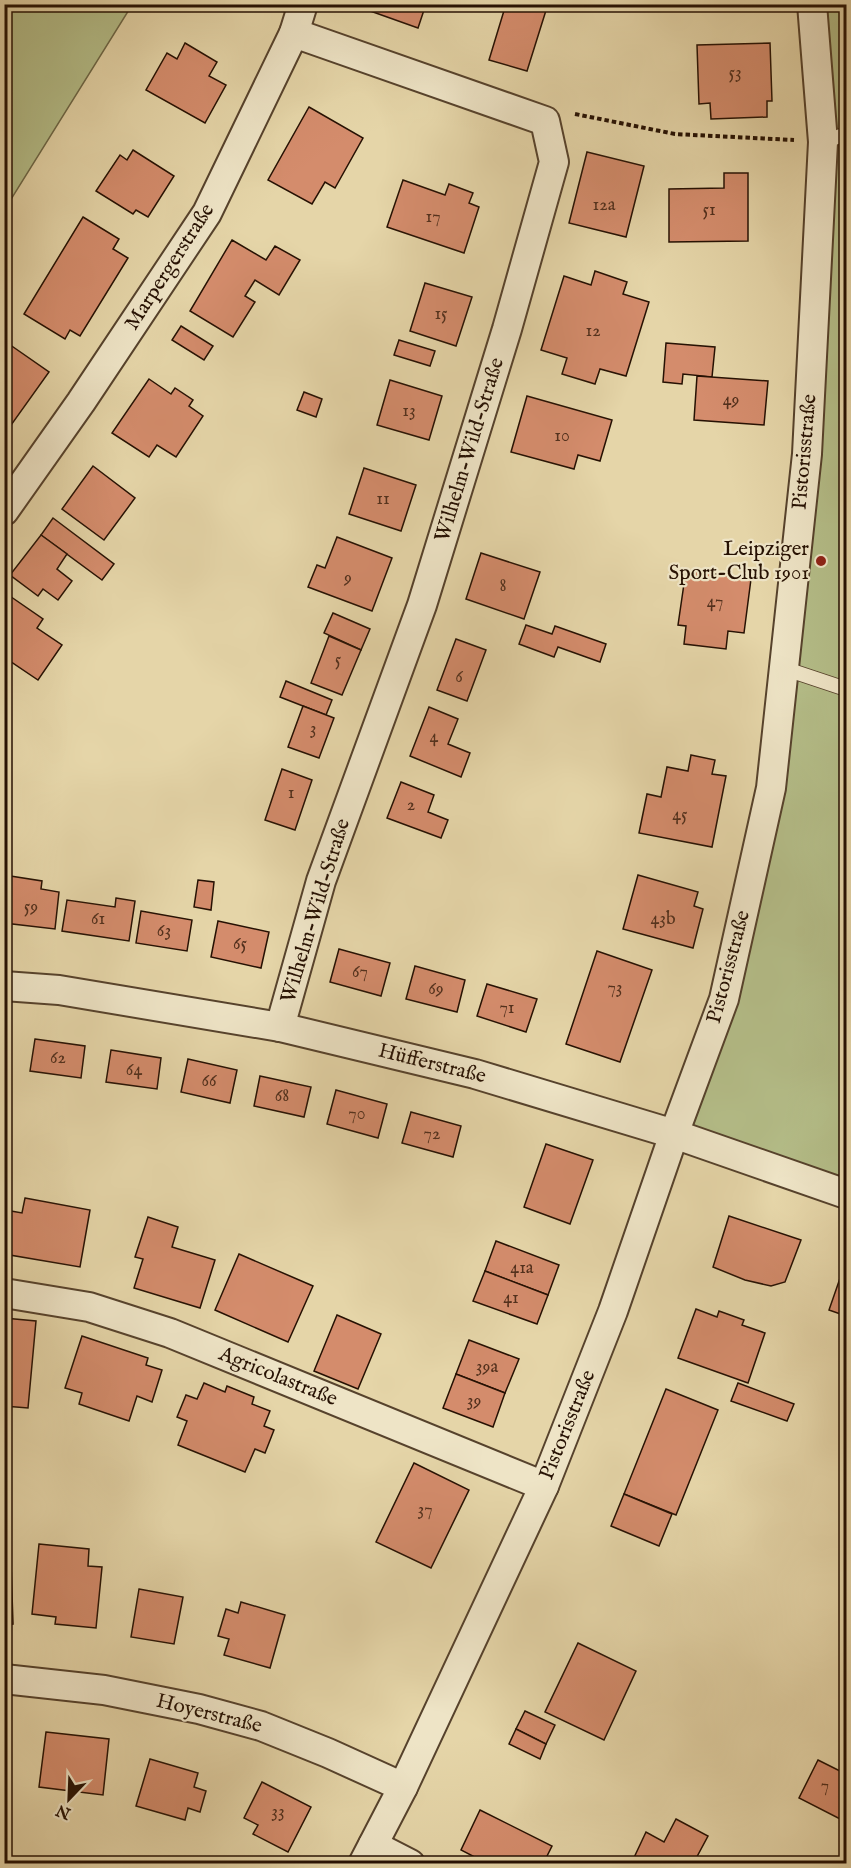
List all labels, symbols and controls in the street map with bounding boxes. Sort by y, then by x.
house number: 53 [728,62,742,85]
house number: 12a [593,194,616,217]
street label: Marpergerstraße [119,198,221,336]
house number: 51 [702,199,716,222]
house number: 17 [425,206,441,229]
house number: 15 [434,303,448,326]
house number: 12 [585,320,601,343]
street label: Wilhelm-Wild-Straße [429,354,511,545]
house number: 49 [723,389,739,412]
street label: Pistorisstraße [786,393,824,511]
house number: 13 [402,400,416,423]
house number: 10 [554,425,570,448]
house number: 11 [376,488,390,511]
place label: Leipziger Sport-Club 1901 [669,536,809,587]
marker: Leipziger Sport-Club 1901 [814,554,828,568]
house number: 9 [343,567,352,590]
house number: 8 [499,575,507,598]
house number: 47 [707,591,723,614]
house number: 5 [335,649,342,672]
house number: 6 [455,666,463,689]
house number: 3 [310,718,316,741]
house number: 4 [430,726,439,749]
house number: 1 [288,782,294,805]
house number: 2 [407,794,415,817]
house number: 45 [672,804,688,827]
street label: Wilhelm-Wild-Straße [275,815,357,1006]
house number: 59 [24,896,38,919]
street label: Pistorisstraße [701,907,757,1027]
house number: 61 [91,908,105,931]
house number: 43b [650,908,676,931]
house number: 63 [157,920,171,943]
house number: 65 [233,933,248,956]
house number: 67 [352,961,368,984]
house number: 73 [607,977,623,1000]
house number: 69 [428,978,444,1001]
house number: 71 [499,997,515,1020]
street label: Hüfferstraße [375,1038,489,1091]
house number: 62 [50,1047,66,1070]
house number: 64 [126,1059,142,1082]
house number: 66 [201,1070,217,1093]
house number: 68 [275,1085,289,1108]
house number: 70 [348,1103,366,1126]
house number: 72 [424,1123,440,1146]
house number: 41a [510,1257,534,1280]
house number: 41 [503,1287,519,1310]
street label: Agricolastraße [214,1341,342,1413]
house number: 39a [476,1356,498,1379]
street label: Pistorisstraße [534,1366,602,1484]
house number: 39 [467,1390,481,1413]
house number: 37 [417,1499,433,1522]
street label: Hoyerstraße [153,1688,265,1740]
north arrow [39,1769,99,1829]
house number: 7 [821,1775,829,1798]
text: N [53,1799,75,1823]
house number: 33 [271,1801,285,1824]

